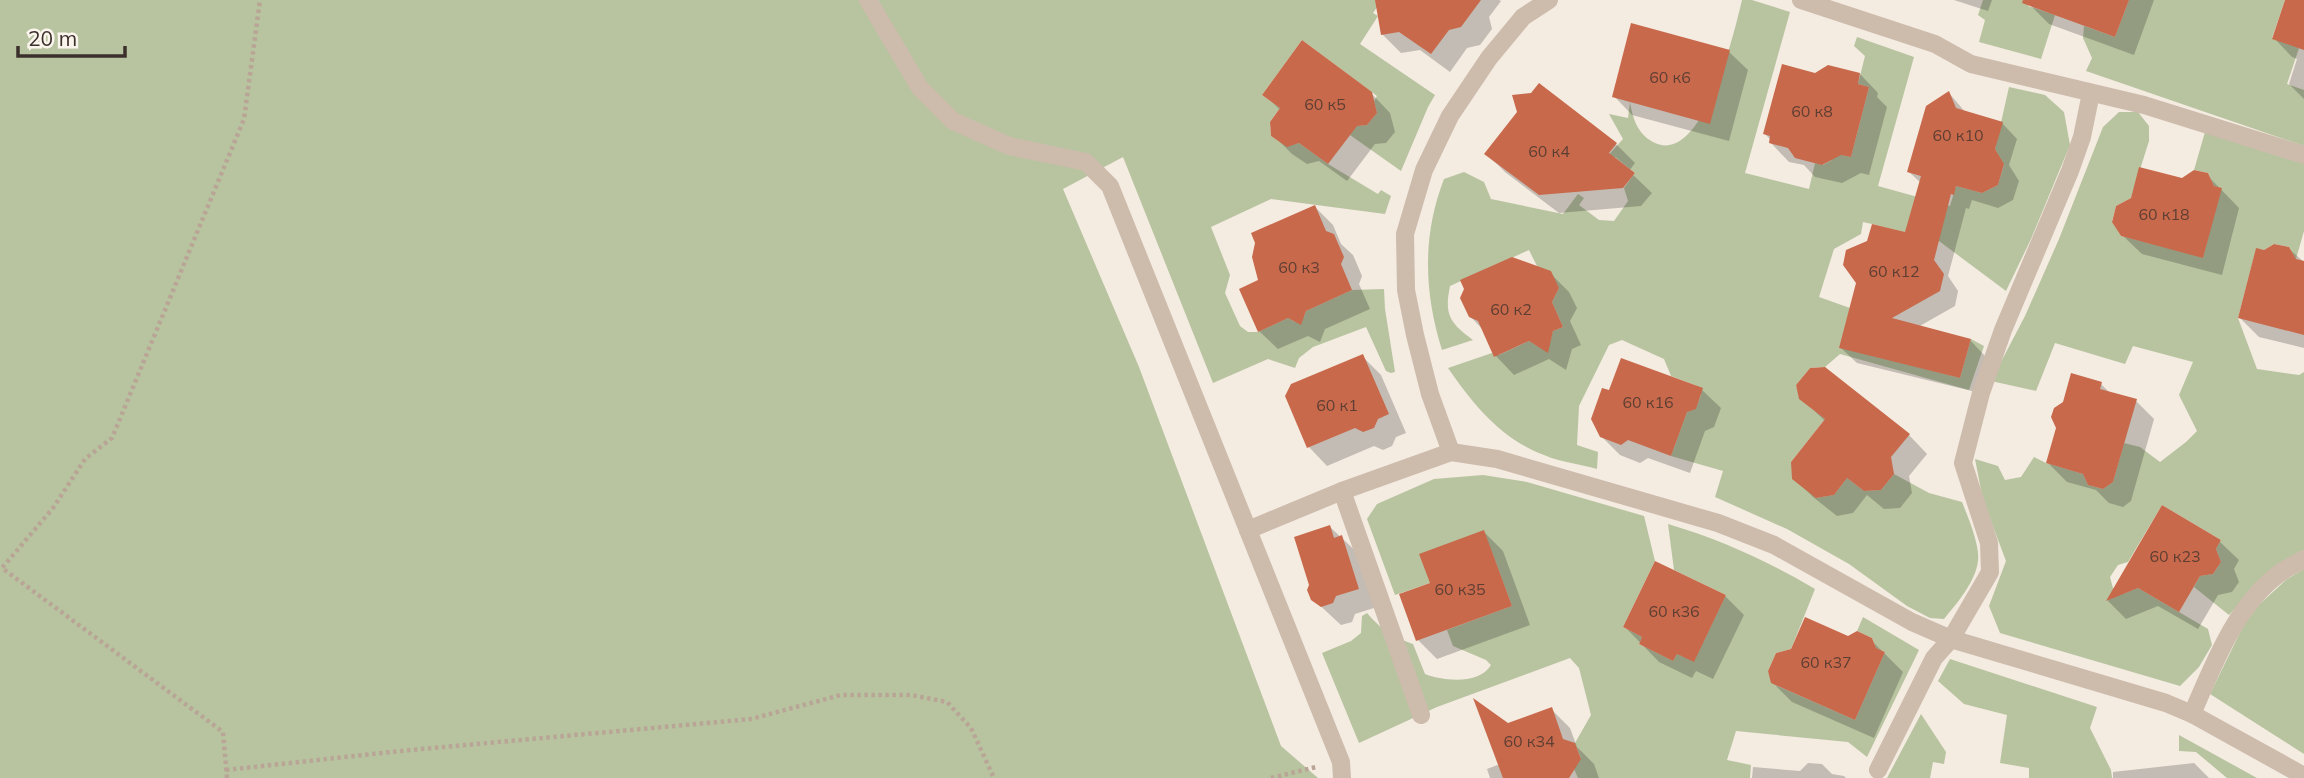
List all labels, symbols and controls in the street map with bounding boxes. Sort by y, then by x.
scale bar [18,14,124,58]
text: 20 m [28,25,77,51]
house number: 60 к6 [1649,67,1691,87]
house number: 60 к5 [1304,94,1346,114]
house number: 60 к8 [1791,101,1833,121]
house number: 60 к10 [1932,125,1984,145]
house number: 60 к4 [1528,141,1570,161]
house number: 60 к18 [2138,204,2190,224]
house number: 60 к3 [1278,257,1320,277]
house number: 60 к12 [1868,261,1920,281]
house number: 60 к2 [1490,299,1532,319]
house number: 60 к16 [1622,392,1674,412]
house number: 60 к1 [1316,395,1358,415]
house number: 60 к23 [2149,546,2201,566]
house number: 60 к35 [1434,579,1486,599]
house number: 60 к36 [1648,601,1700,621]
house number: 60 к37 [1800,652,1852,672]
house number: 60 к34 [1503,731,1555,751]

